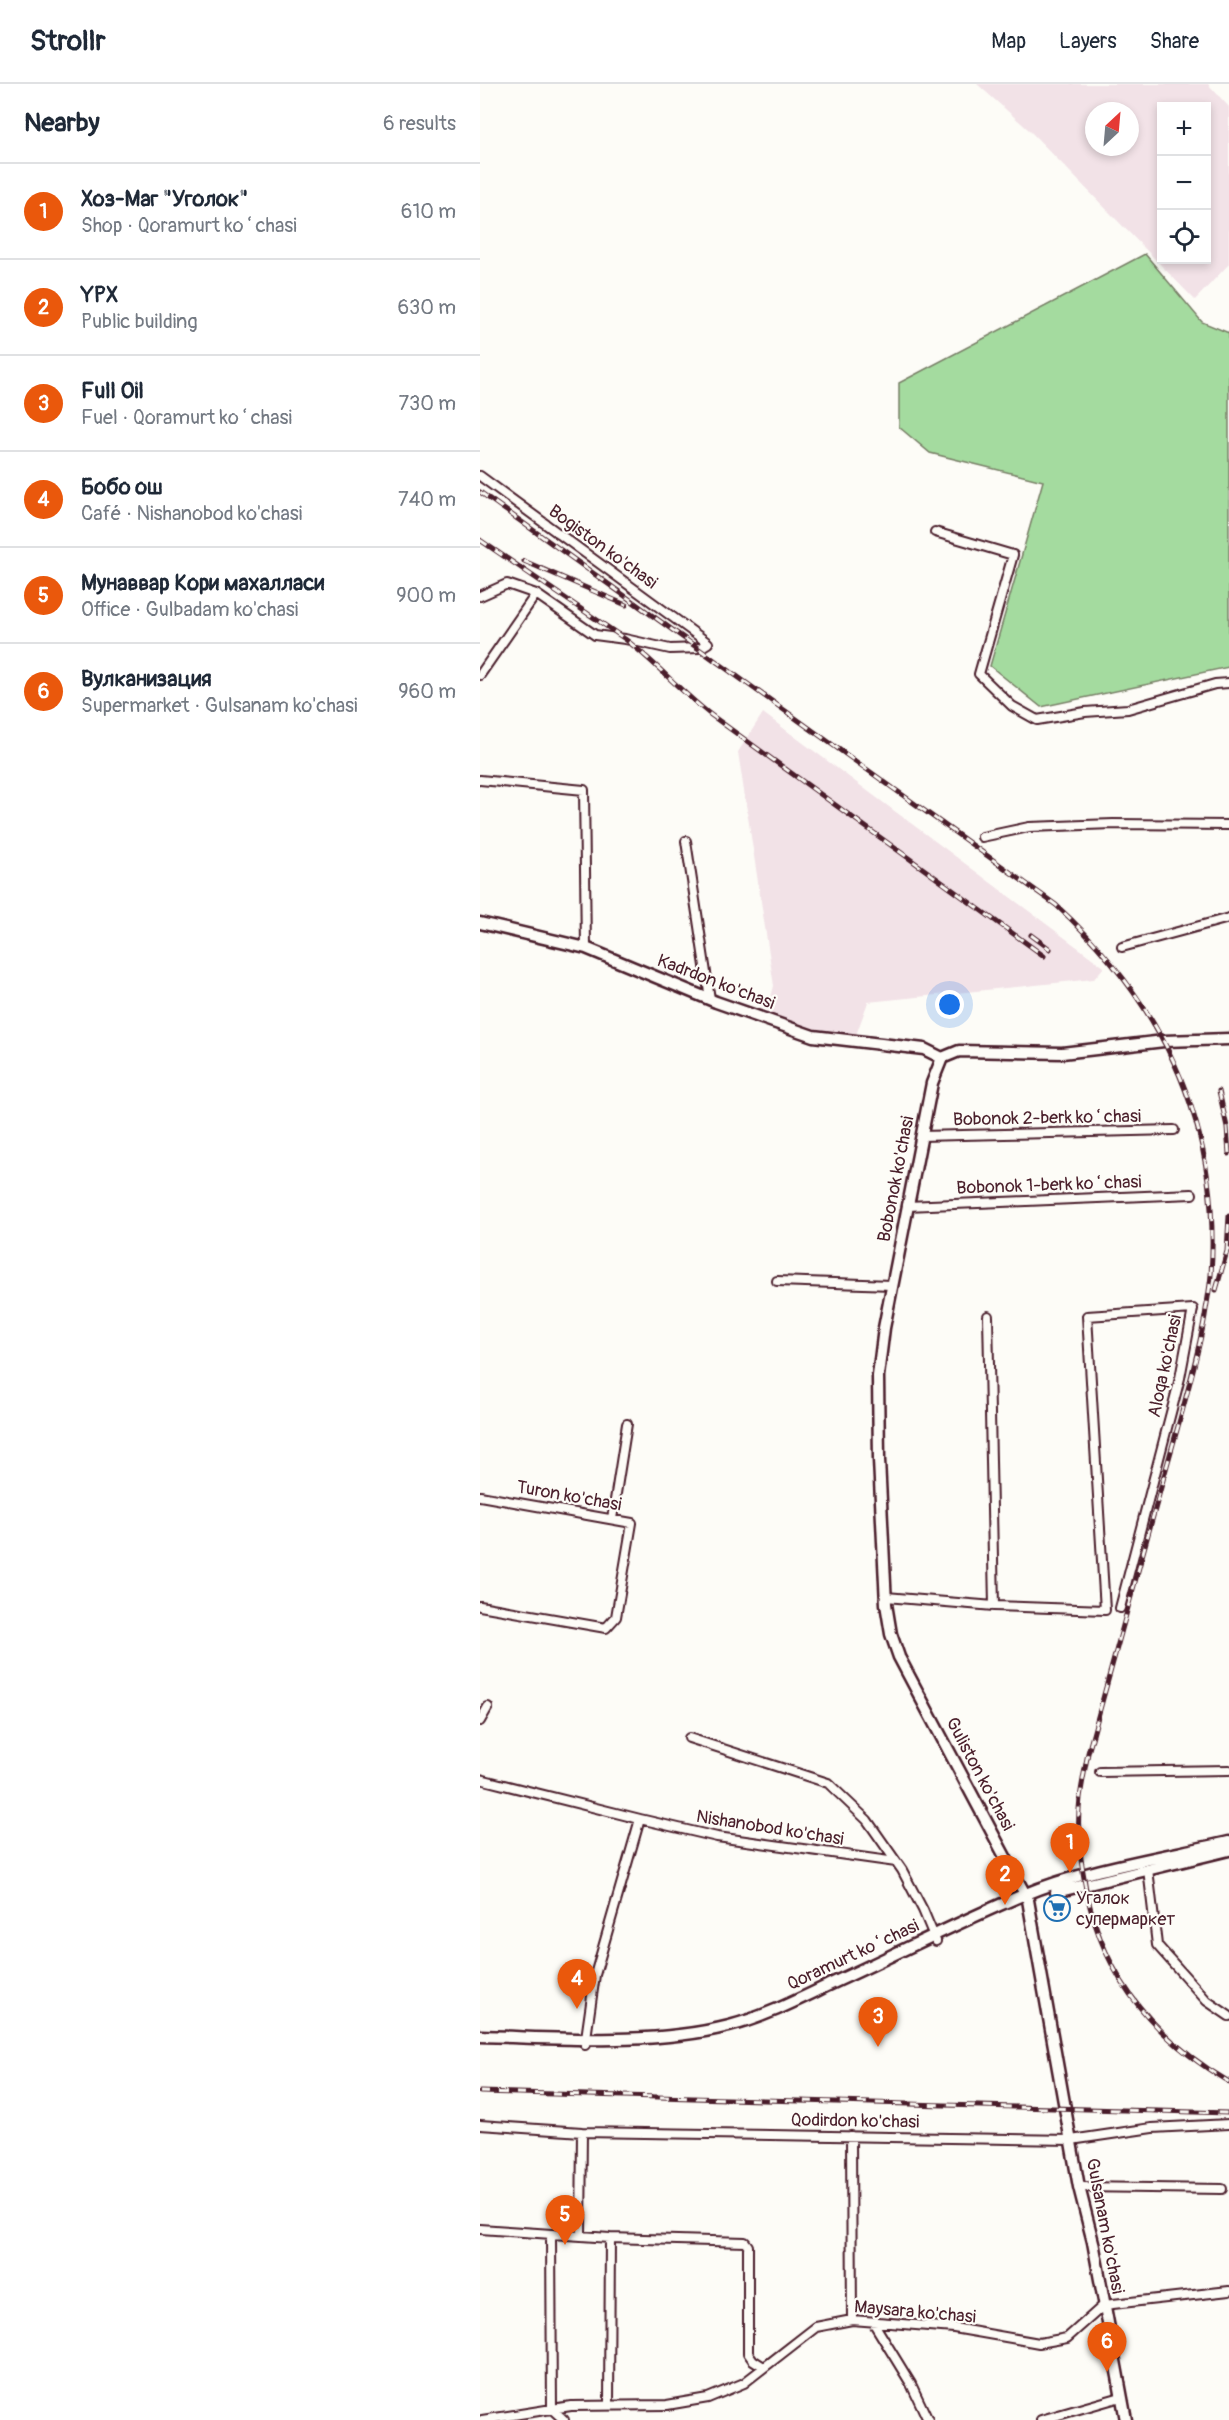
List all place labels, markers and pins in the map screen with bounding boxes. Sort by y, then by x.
pin: 1 [1050,1824,1090,1873]
pin: 2 [986,1856,1024,1905]
place label: Угалок супермаркет [1076,1887,1175,1931]
supermarket icon: Угалок супермаркет [1042,1893,1072,1923]
pin: 4 [558,1960,596,2009]
pin: 3 [858,1998,898,2047]
pin: 5 [546,2196,584,2245]
pin: 6 [1088,2322,1126,2372]

